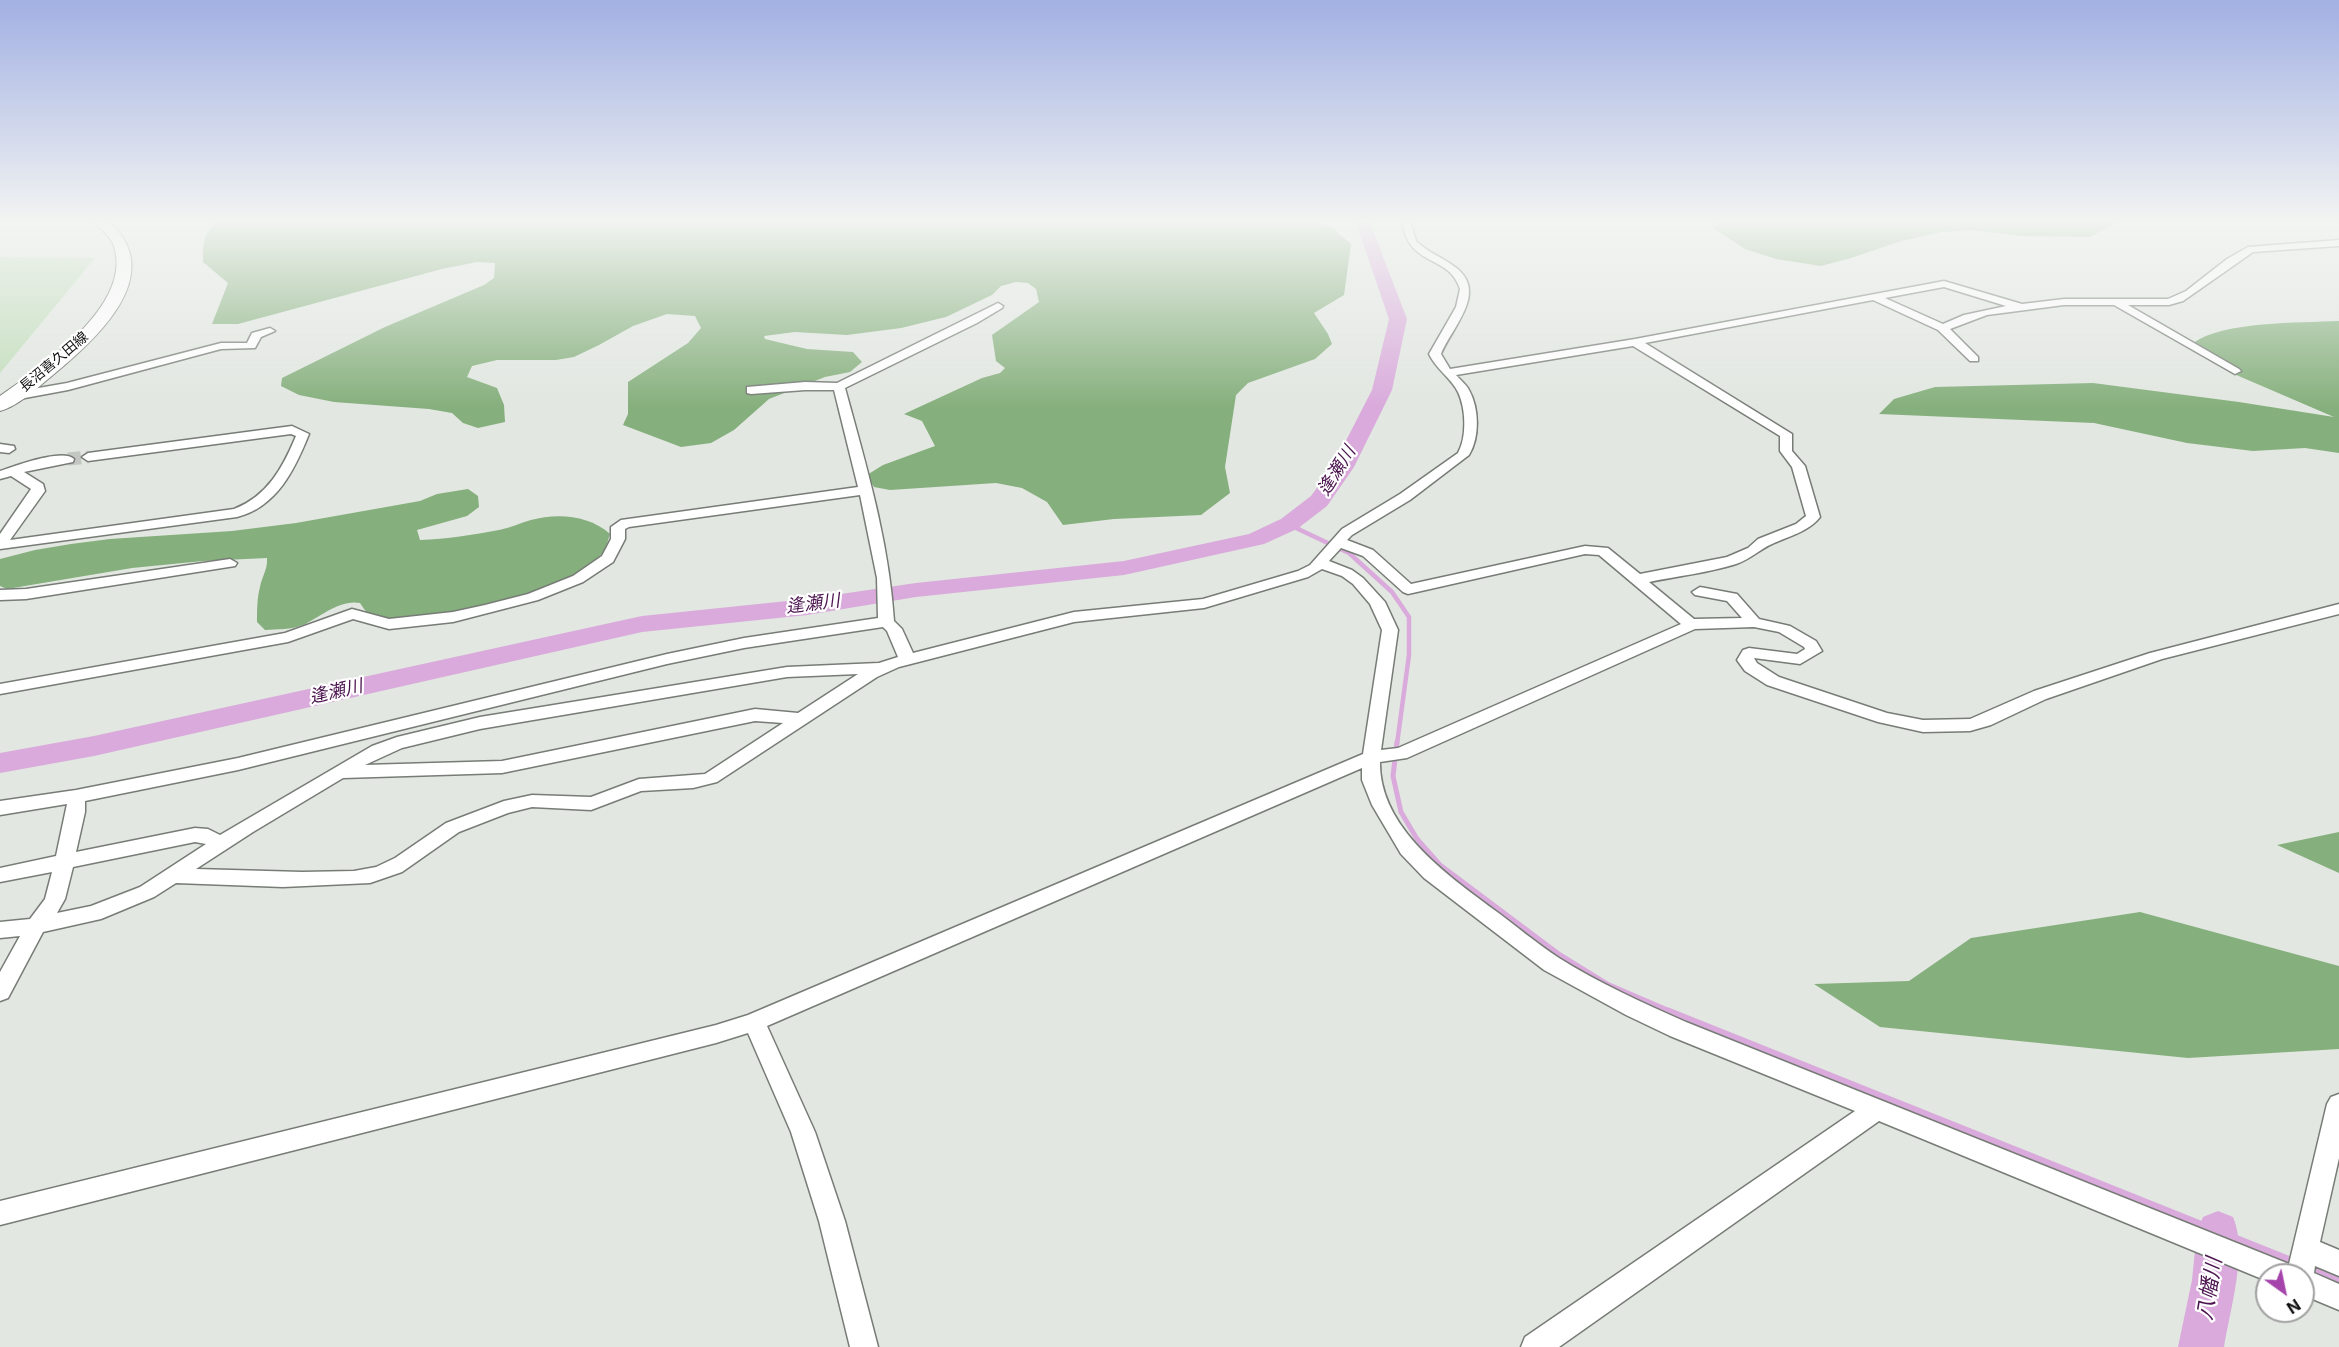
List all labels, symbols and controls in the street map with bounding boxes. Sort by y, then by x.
street label: 長沼喜久田線 [16,329,92,395]
water label: 逢瀬川 [1314,442,1360,500]
water label: 逢瀬川 [785,590,841,618]
water label: 逢瀬川 [307,675,365,709]
water label: 八幡川 [2193,1256,2227,1322]
north arrow [2255,1263,2315,1323]
text: N [2283,1295,2304,1318]

